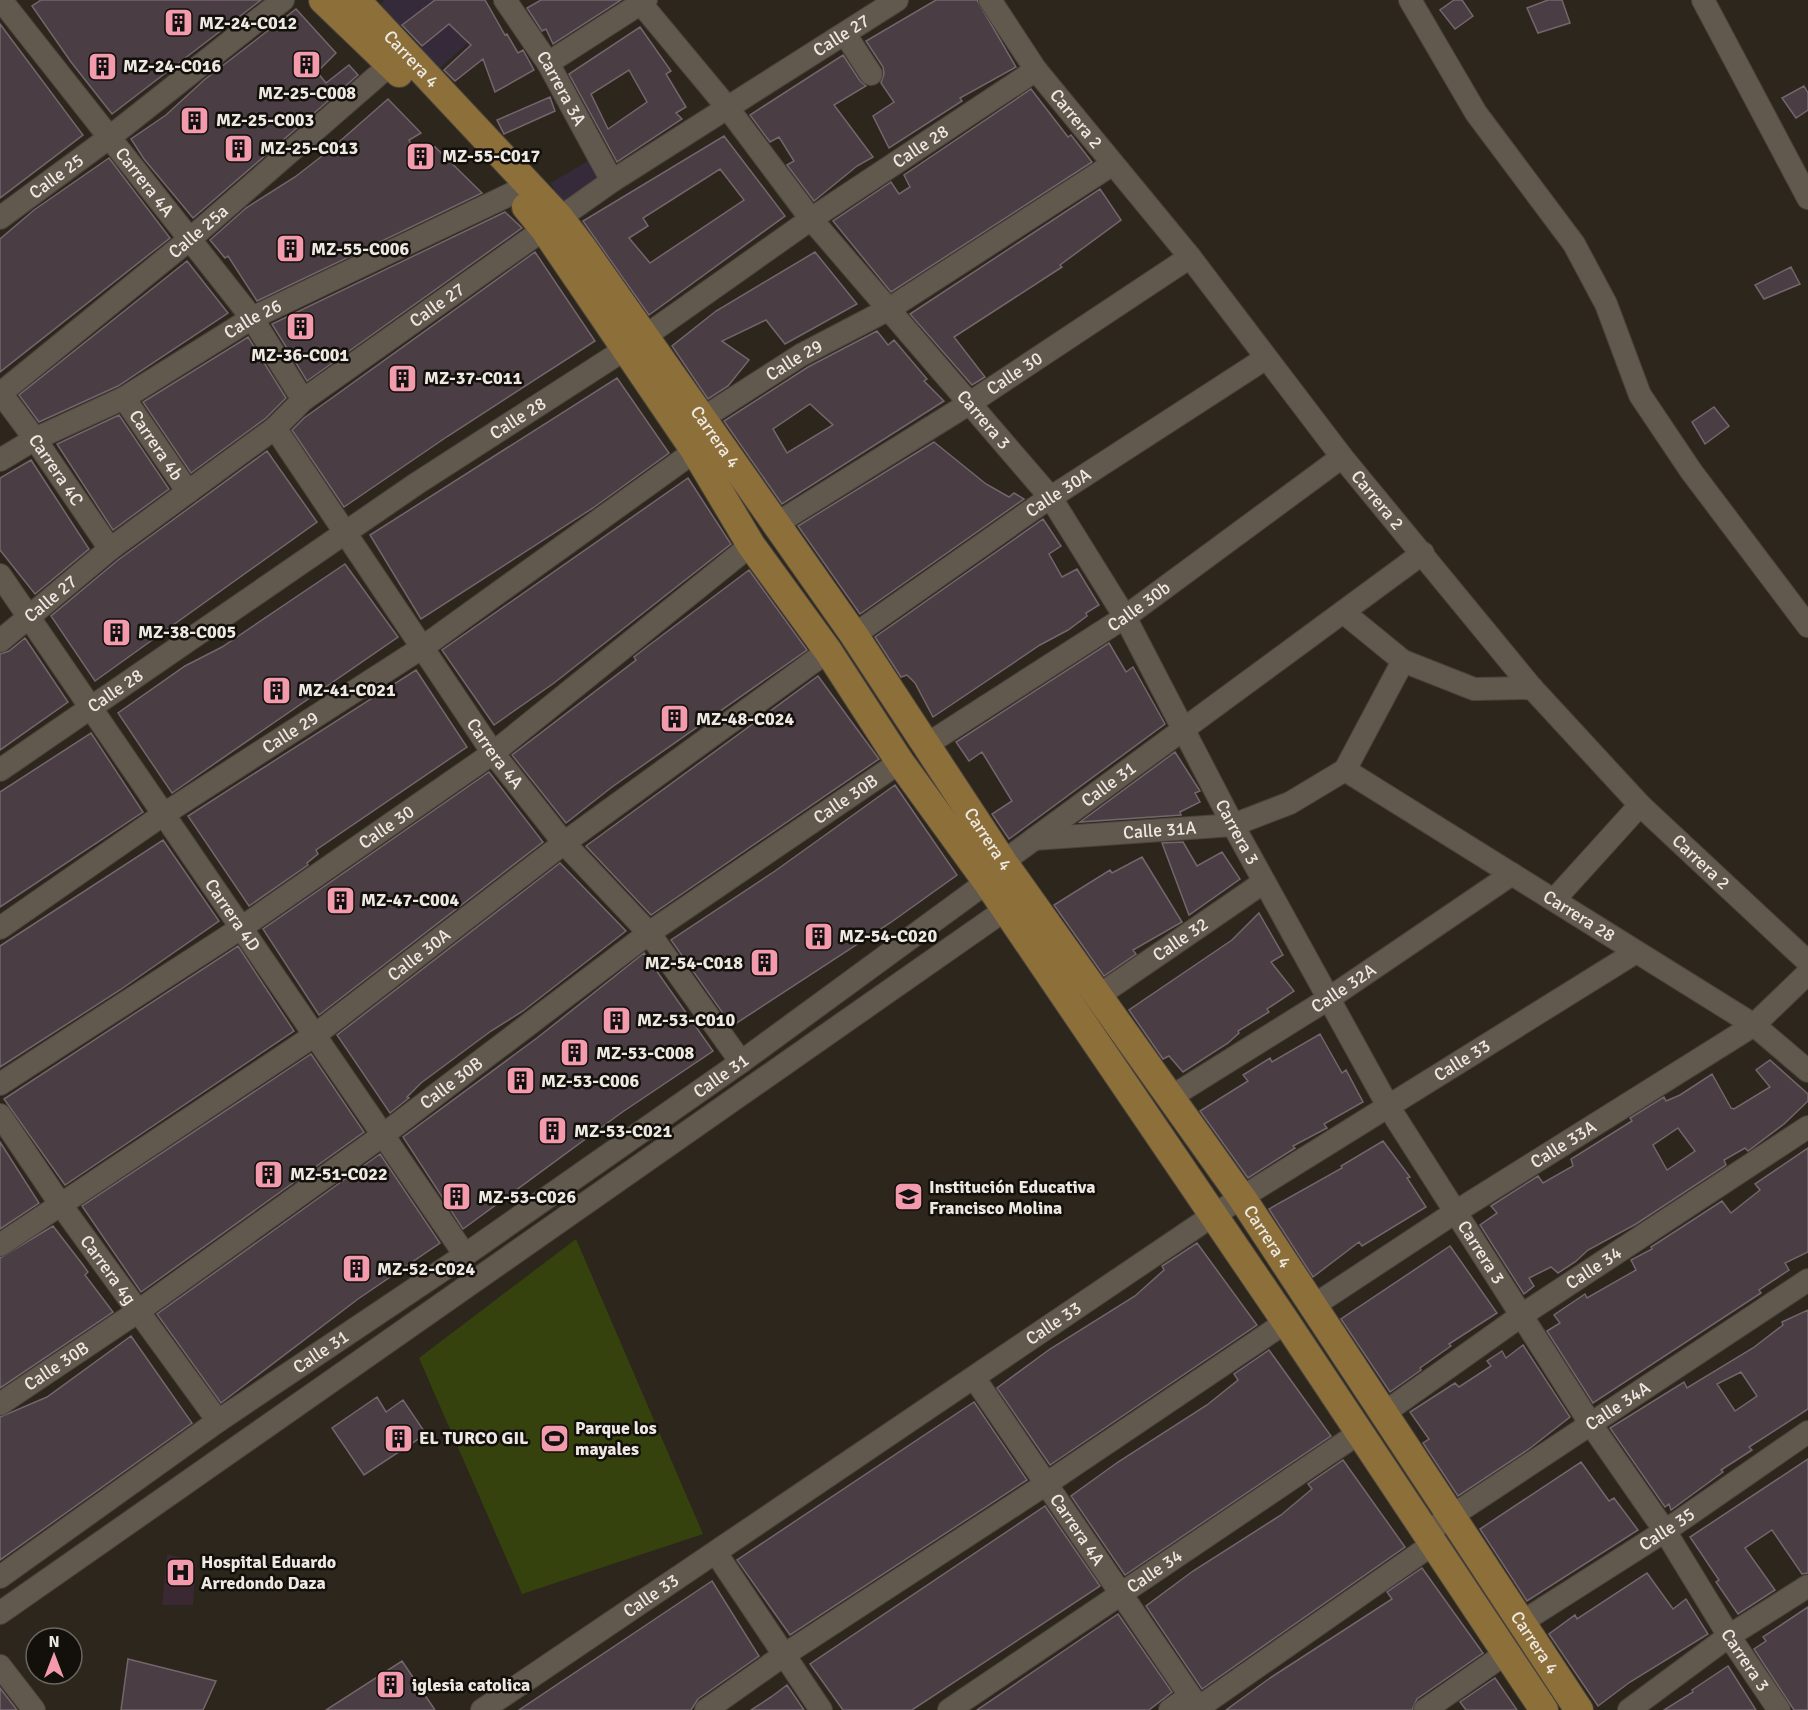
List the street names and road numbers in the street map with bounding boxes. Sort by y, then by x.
street label: Calle 27 [809,9,874,61]
street label: Carrera 4 [379,26,444,93]
street label: Carrera 3A [532,47,591,130]
street label: Carrera 2 [1045,84,1107,153]
street label: Calle 28 [888,120,953,173]
street label: Carrera 4A [111,143,179,221]
street label: Calle 25 [25,149,88,204]
street label: Calle 25a [164,200,233,263]
street label: Calle 27 [405,278,469,332]
street label: Calle 26 [220,294,285,344]
street label: Calle 29 [762,335,826,386]
street label: Calle 30 [982,347,1047,400]
street label: Carrera 3 [952,386,1015,454]
street label: Calle 28 [486,392,550,445]
street label: Carrera 4 [686,402,745,473]
street label: Carrera 4b [124,406,188,485]
street label: Carrera 4C [24,430,88,510]
street label: Calle 30A [1021,463,1095,522]
street label: Carrera 2 [1346,466,1409,535]
street label: Calle 27 [20,570,82,627]
street label: Calle 30b [1103,576,1175,636]
street label: Calle 28 [83,664,147,717]
street label: Calle 29 [258,706,323,759]
street label: Carrera 4A [462,714,528,793]
street label: Calle 31 [1077,757,1140,812]
street label: Calle 30B [809,769,882,829]
street label: Carrera 3 [1211,796,1264,869]
street label: Calle 30 [354,800,418,854]
street label: Carrera 4 [959,803,1017,875]
street label: Calle 31A [1122,817,1197,844]
street label: Carrera 2 [1667,830,1734,894]
street label: Carrera 4D [200,875,265,955]
street label: Carrera 28 [1539,885,1619,947]
street label: Calle 32 [1148,913,1212,966]
street label: Calle 30A [383,924,455,986]
street label: Calle 32A [1307,959,1380,1018]
street label: Calle 33 [1430,1034,1494,1086]
street label: Calle 31 [689,1049,753,1103]
street label: Calle 30B [416,1052,487,1114]
street label: Calle 33A [1526,1116,1600,1173]
street label: Carrera 4 [1239,1201,1296,1273]
street label: Carrera 3 [1453,1216,1510,1288]
street label: Carrera 4g [76,1231,141,1309]
street label: Calle 34 [1561,1241,1626,1294]
street label: Calle 33 [1021,1297,1086,1350]
street label: Calle 31 [289,1325,353,1378]
street label: Calle 30B [20,1336,93,1396]
street label: Calle 34A [1581,1377,1654,1435]
street label: Carrera 4A [1045,1489,1110,1570]
street label: Calle 35 [1635,1503,1699,1556]
street label: Calle 34 [1122,1544,1187,1598]
street label: Calle 33 [619,1569,683,1622]
street label: Carrera 4 [1506,1607,1564,1679]
street label: Carrera 3 [1716,1625,1774,1696]

